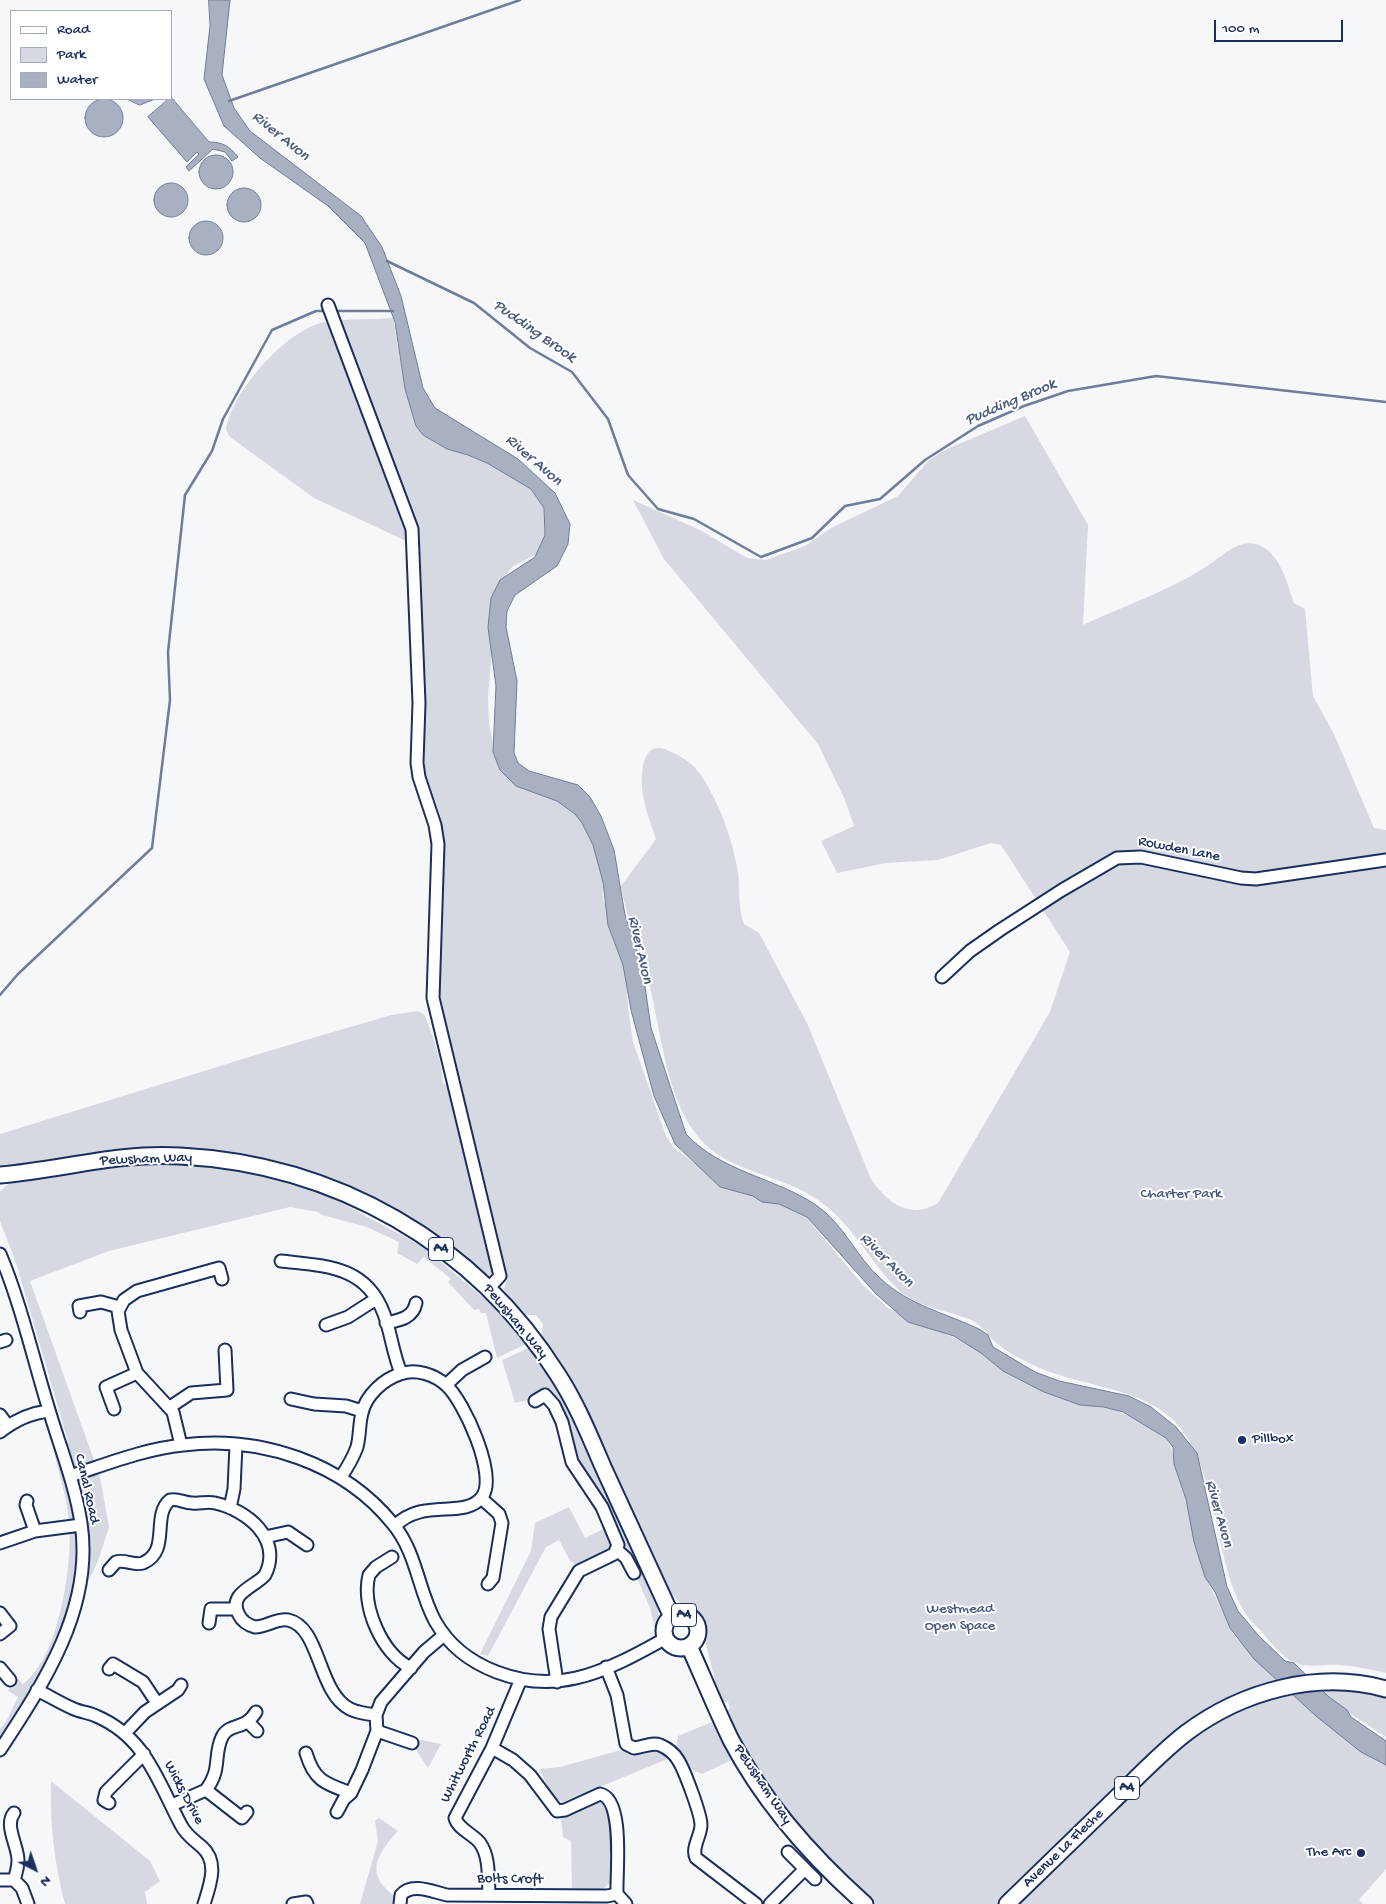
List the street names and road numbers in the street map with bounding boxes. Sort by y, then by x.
street label: Rowden Lane [1136,833,1222,867]
street label: Pewsham Way [100,1149,192,1171]
road number: A4 [428,1238,454,1260]
street label: Pewsham Way [478,1281,552,1363]
street label: Canal Road [69,1452,103,1526]
road number: A4 [672,1604,696,1626]
street label: Whitworth Road [437,1704,501,1806]
street label: Pewsham Way [729,1742,795,1828]
street label: Wicks Drive [159,1758,207,1828]
road number: A4 [1114,1776,1140,1800]
street label: Avenue La Fleche [1020,1806,1108,1892]
street label: Bolts Croft [477,1870,543,1890]

